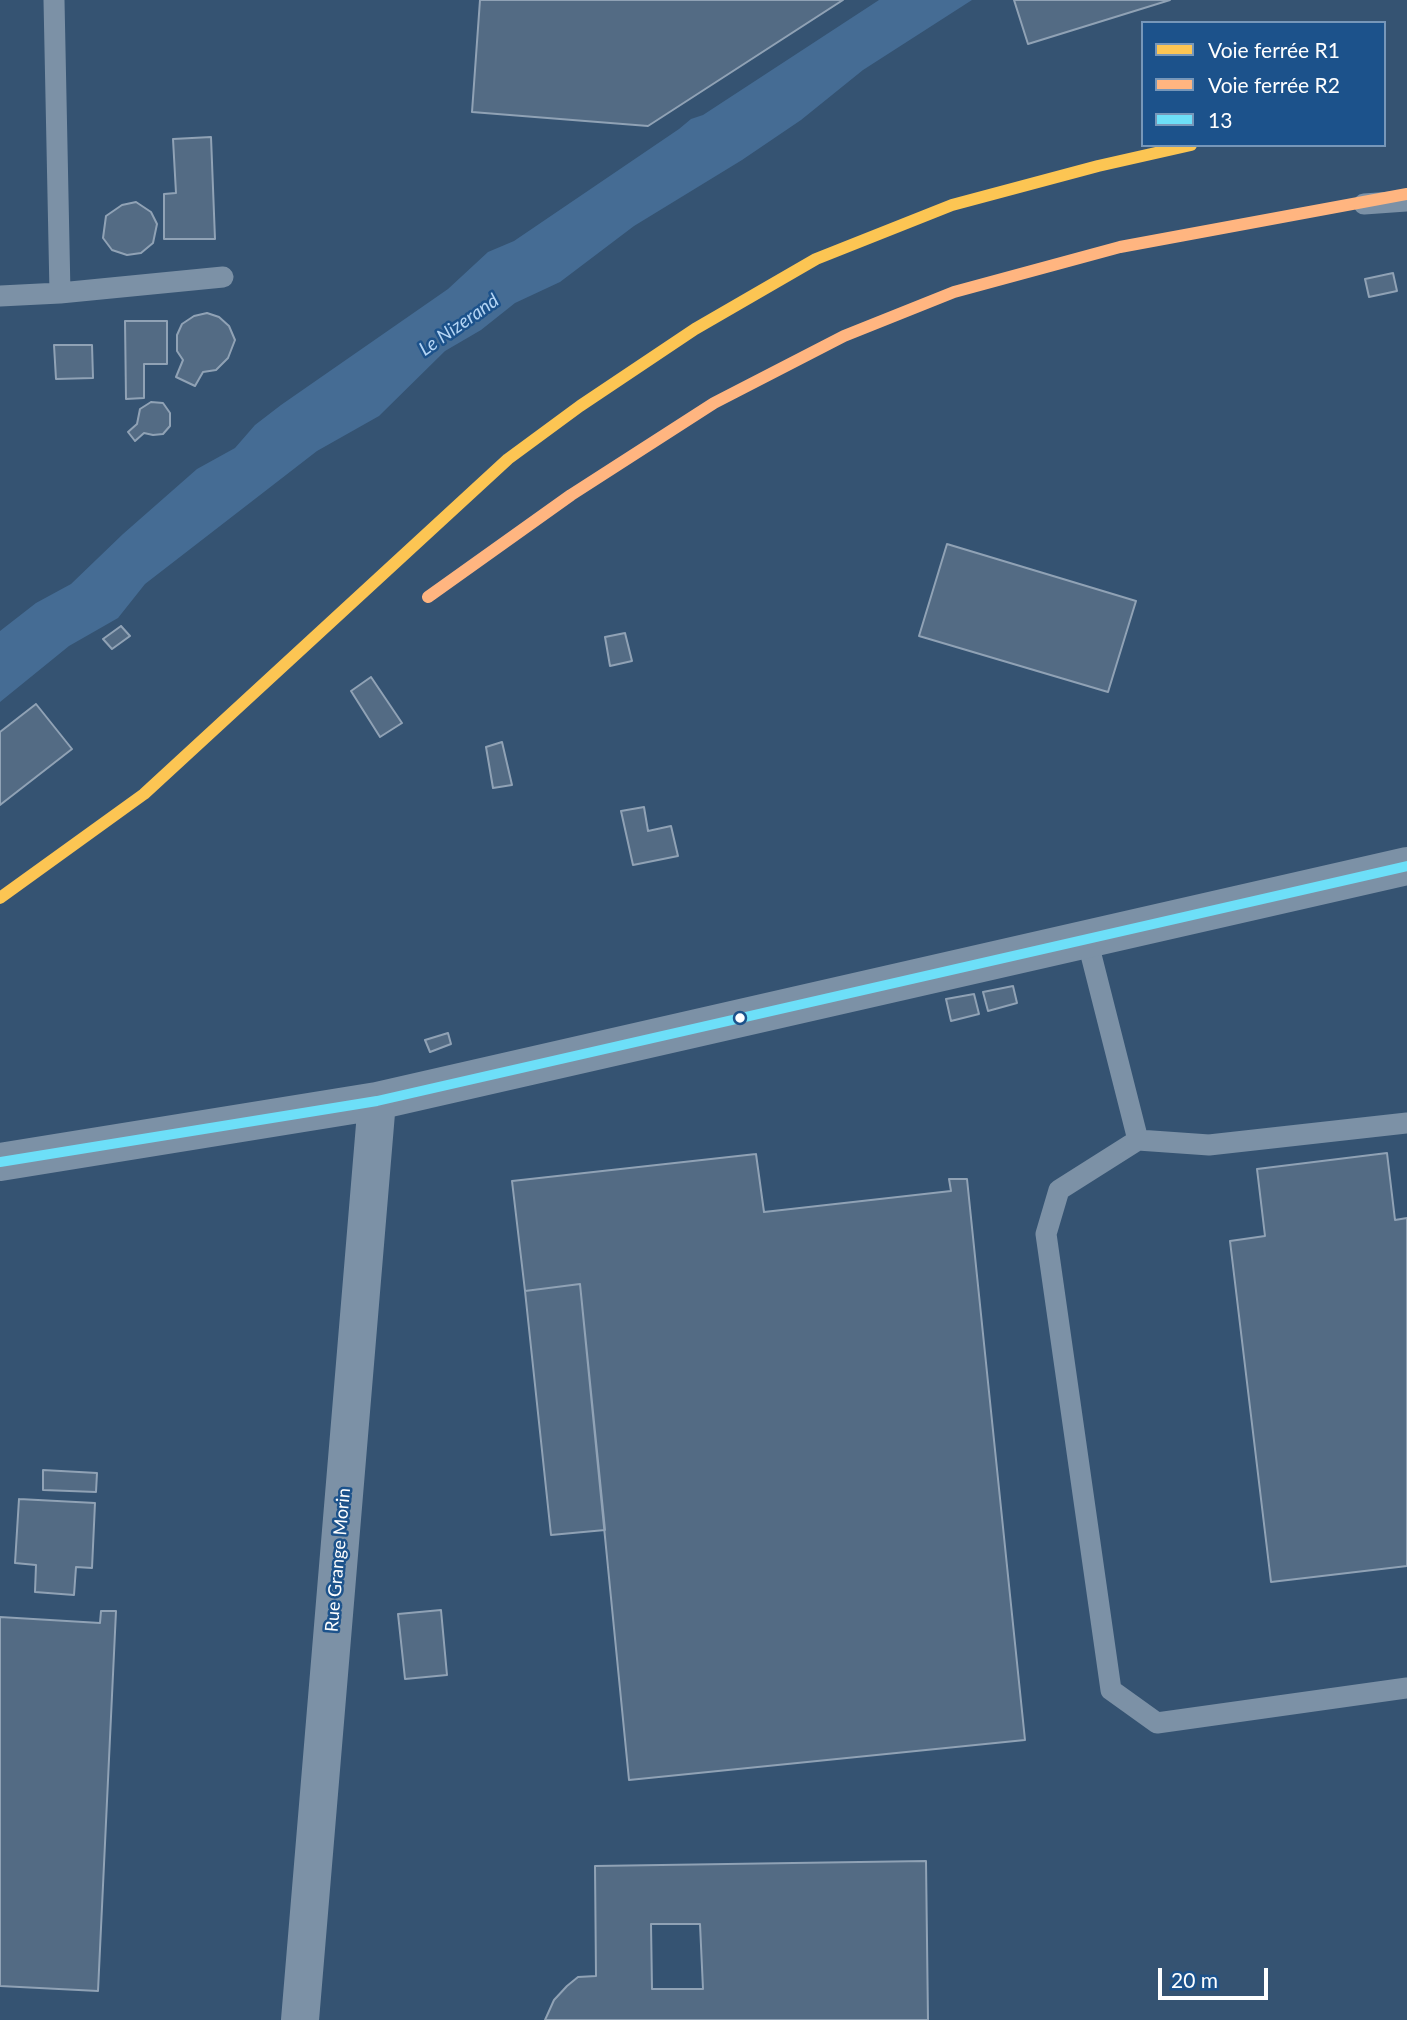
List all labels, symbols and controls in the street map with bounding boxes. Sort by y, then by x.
legend [1141,21,1386,147]
text: Voie ferrée R1 [1208,37,1340,62]
text: Voie ferrée R2 [1208,72,1340,97]
text: 13 [1208,107,1232,132]
water label: Le Nizerand [415,289,503,361]
unlabelled marker [733,1011,747,1025]
street label: Rue Grange Morin [321,1487,355,1633]
scale bar [1162,1954,1272,1998]
text: 20 m [1171,1967,1218,1992]

